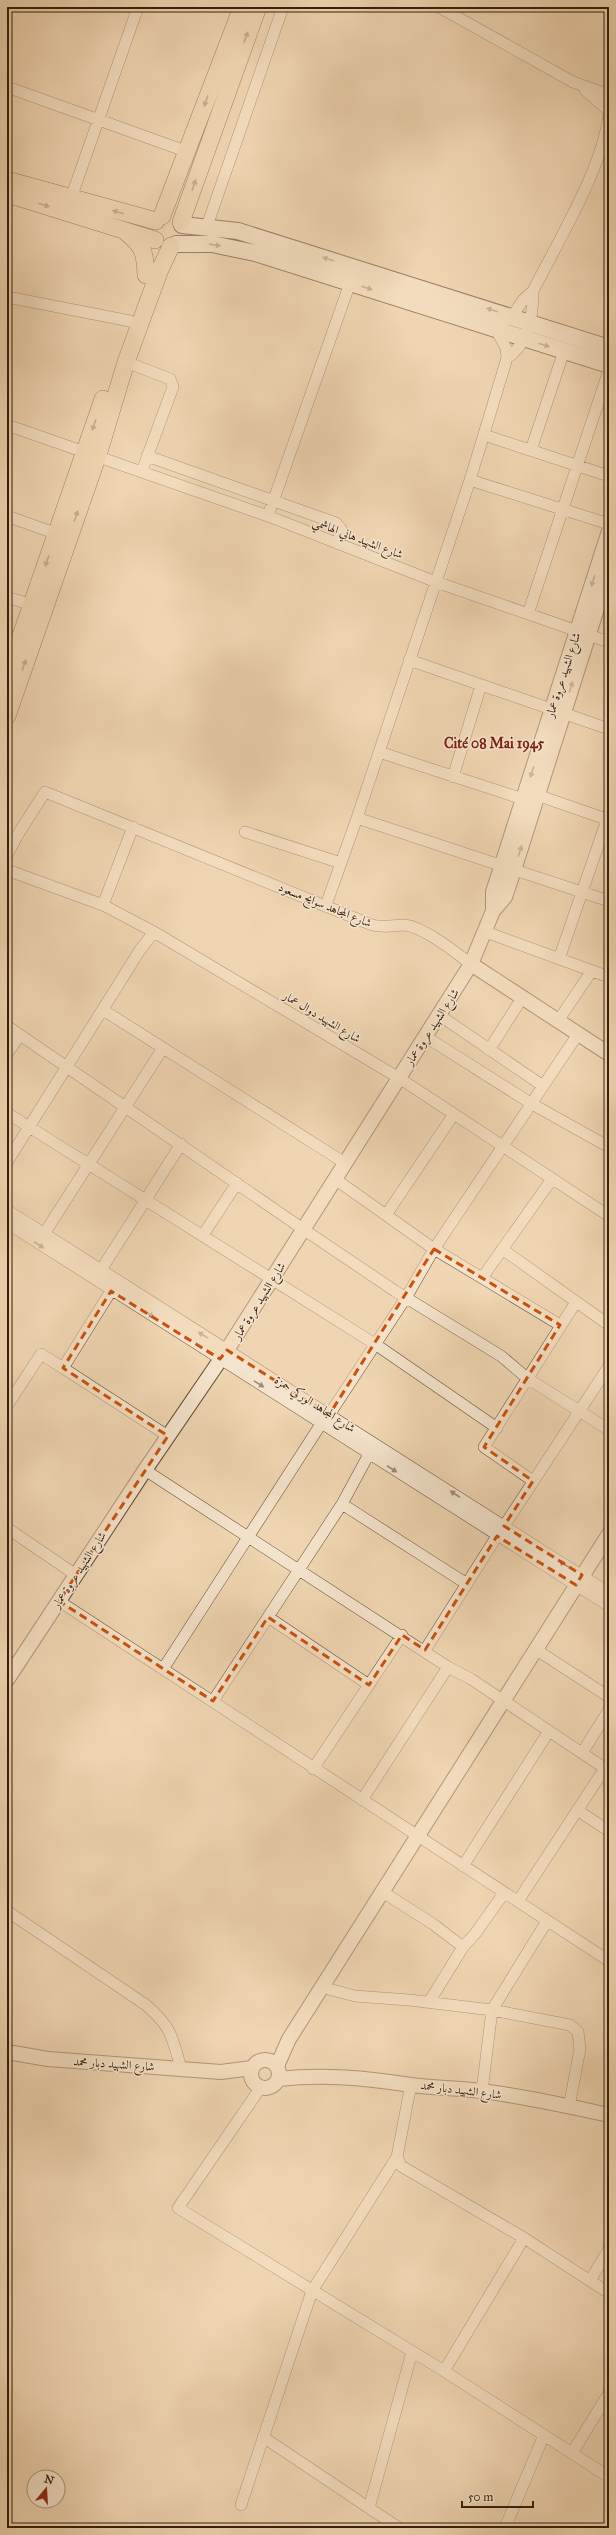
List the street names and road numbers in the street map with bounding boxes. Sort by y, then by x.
street label: شارع الشهيد هاني الهاشمي [309,514,405,566]
street label: شارع الشهيد عروة عمار [542,631,587,721]
street label: شارع المجاهد سوايح مسعود [275,880,374,934]
street label: شارع الشهيد عروة عمار [401,986,465,1071]
street label: شارع الشهيد دوال عمار [278,988,363,1049]
street label: شارع الشهيد عروة عمار [229,1260,292,1345]
street label: شارع المجاهد الوركي حمزة [270,1372,359,1439]
street label: شارع الشهيد عروة عمار [48,1529,112,1614]
street label: شارع الشهيد دبار محمد [73,2054,155,2078]
street label: شارع الشهيد دبار محمد [419,2078,503,2106]

